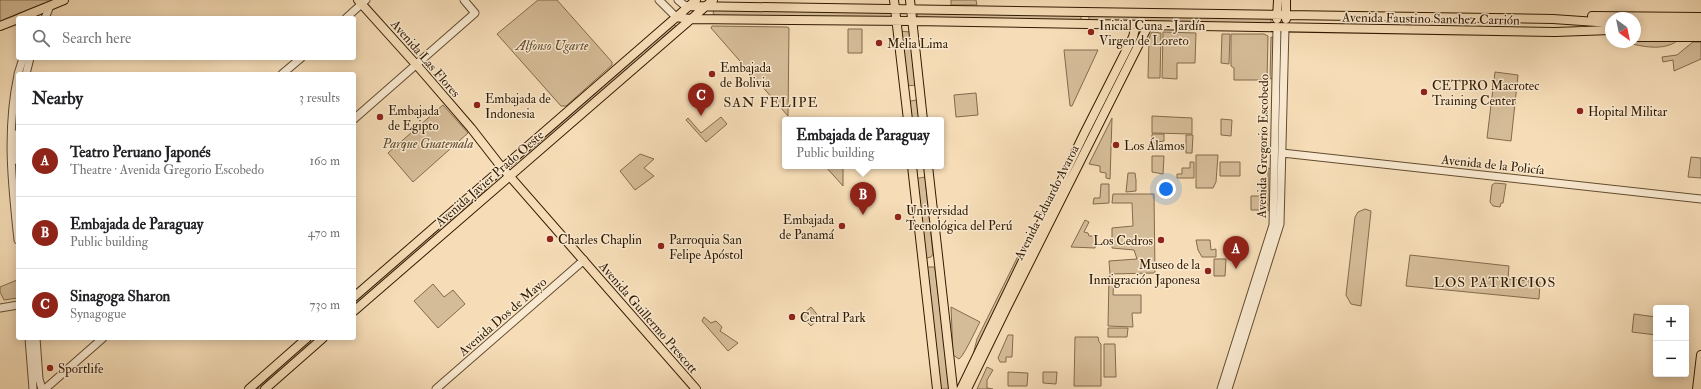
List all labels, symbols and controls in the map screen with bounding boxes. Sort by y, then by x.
street label: Avenida Faustino Sanchez Carrión [1341,9,1520,29]
north arrow [1605,12,1641,48]
search box [16,16,356,60]
street label: Avenida Las Flores [386,16,464,101]
place label: Inicial Cuna - Jardín Virgen de Loreto [1099,18,1206,49]
icon: search [30,27,52,49]
marker: Inicial Cuna - Jardín Virgen de Loreto [1086,27,1096,37]
text: Search here [62,29,131,48]
place label: Melia Lima [887,36,949,52]
park label: Alfonso Ugarte [514,38,589,54]
marker: Melia Lima [874,38,884,48]
place label: Embajada de Bolivia [720,60,772,91]
marker: Embajada de Bolivia [707,69,717,79]
street label: Avenida Gregorio Escobedo [1254,74,1272,219]
place label: CETPRO Macrotec Training Center [1432,78,1540,109]
pin: C [688,83,714,116]
marker: CETPRO Macrotec Training Center [1419,87,1429,97]
text: Nearby [32,88,83,109]
text: 3 results [299,90,340,106]
place label: Embajada de Indonesia [485,91,551,122]
district label: SAN FELIPE [723,94,819,111]
marker: Embajada de Indonesia [472,100,482,110]
place label: Embajada de Egipto [388,103,440,135]
place label: Hopital Militar [1588,104,1668,121]
marker: Hopital Militar [1575,106,1585,116]
marker: Embajada de Egipto [375,112,385,122]
popup [782,117,944,169]
text: Embajada de Paraguay [796,126,930,145]
street label: Avenida Javier Prado Oeste [431,127,548,231]
park label: Parque Guatemala [382,136,473,152]
place label: Los Álamos [1124,137,1185,154]
marker: Los Álamos [1111,140,1121,150]
street label: Avenida Eduardo Avaroa [1011,142,1083,263]
text: Teatro Peruano Japonés [70,143,211,162]
text: Public building [796,145,874,161]
street label: Avenida de la Policía [1440,152,1546,178]
text: A [41,153,49,169]
text: 160 m [309,153,340,169]
text: Theatre · Avenida Gregorio Escobedo [70,162,264,178]
your location [1156,179,1176,199]
pin: B [850,182,876,215]
place label: Universidad Tecnológica del Perú [906,203,1013,234]
place label: Embajada de Panamá [779,212,835,243]
marker: Universidad Tecnológica del Perú [893,212,903,222]
text: Embajada de Paraguay [70,215,203,234]
marker: Embajada de Panamá [837,221,847,231]
text: B [41,225,49,241]
text: 470 m [308,225,340,241]
place label: Charles Chaplin [558,232,642,249]
place label: Parroquia San Felipe Apóstol [669,232,744,264]
place label: Los Cedros [1093,233,1154,249]
text: Public building [70,234,148,250]
marker: Charles Chaplin [545,234,555,244]
marker: Los Cedros [1156,235,1166,245]
pin: A [1223,236,1249,269]
marker: Parroquia San Felipe Apóstol [656,241,666,251]
place label: Museo de la Inmigración Japonesa [1088,257,1201,289]
street label: Avenida Guillermo Prescott [595,258,701,377]
marker: Museo de la Inmigración Japonesa [1203,266,1213,276]
street label: Avenida Dos de Mayo [455,274,551,361]
district label: LOS PATRICIOS [1434,274,1556,291]
text: Sinagoga Sharon [70,287,170,306]
text: C [40,297,50,313]
text: 730 m [310,297,340,313]
map controls [1653,305,1689,377]
button: + [1653,305,1689,341]
text: Synagogue [70,306,126,322]
place label: Central Park [800,310,866,326]
marker: Central Park [787,312,797,322]
button: − [1653,341,1689,377]
place label: Sportlife [58,361,104,378]
marker: Sportlife [45,363,55,373]

